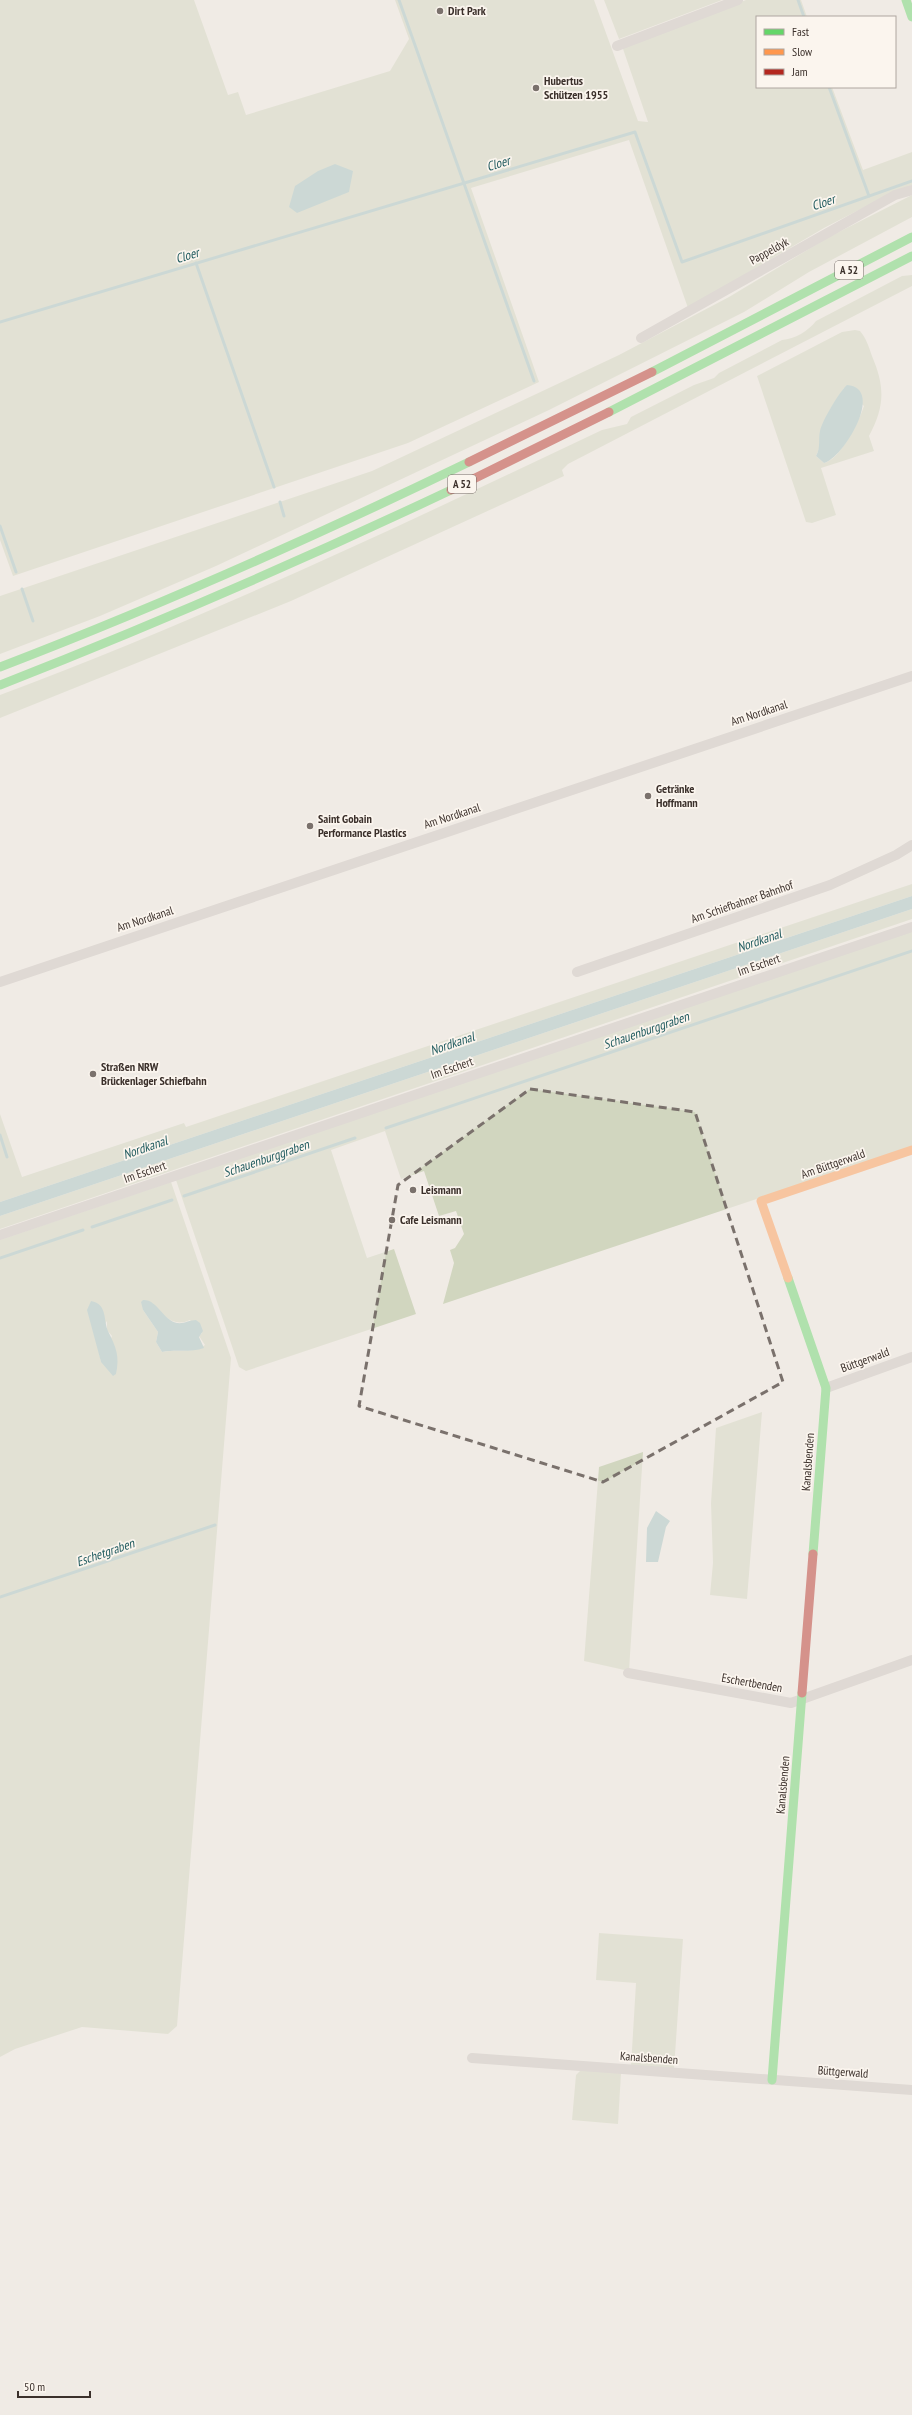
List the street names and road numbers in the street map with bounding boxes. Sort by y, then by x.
street label: Pappeldyk [747,234,791,267]
road number: A 52 [835,261,863,279]
road number: A 52 [448,475,476,493]
street label: Am Nordkanal [729,696,789,729]
street label: Am Nordkanal [422,799,482,832]
street label: Am Schiefbahner Bahnhof [689,877,796,926]
street label: Am Nordkanal [115,902,175,935]
street label: Im Eschert [736,950,783,979]
street label: Im Eschert [429,1053,476,1082]
street label: Am Büttgerwald [799,1146,867,1181]
street label: Im Eschert [122,1157,169,1186]
street label: Büttgerwald [838,1344,891,1375]
street label: Kanalsbenden [798,1432,817,1492]
street label: Eschertbenden [721,1670,784,1695]
street label: Kanalsbenden [772,1755,793,1815]
street label: Kanalsbenden [619,2048,679,2067]
street label: Büttgerwald [817,2062,869,2081]

